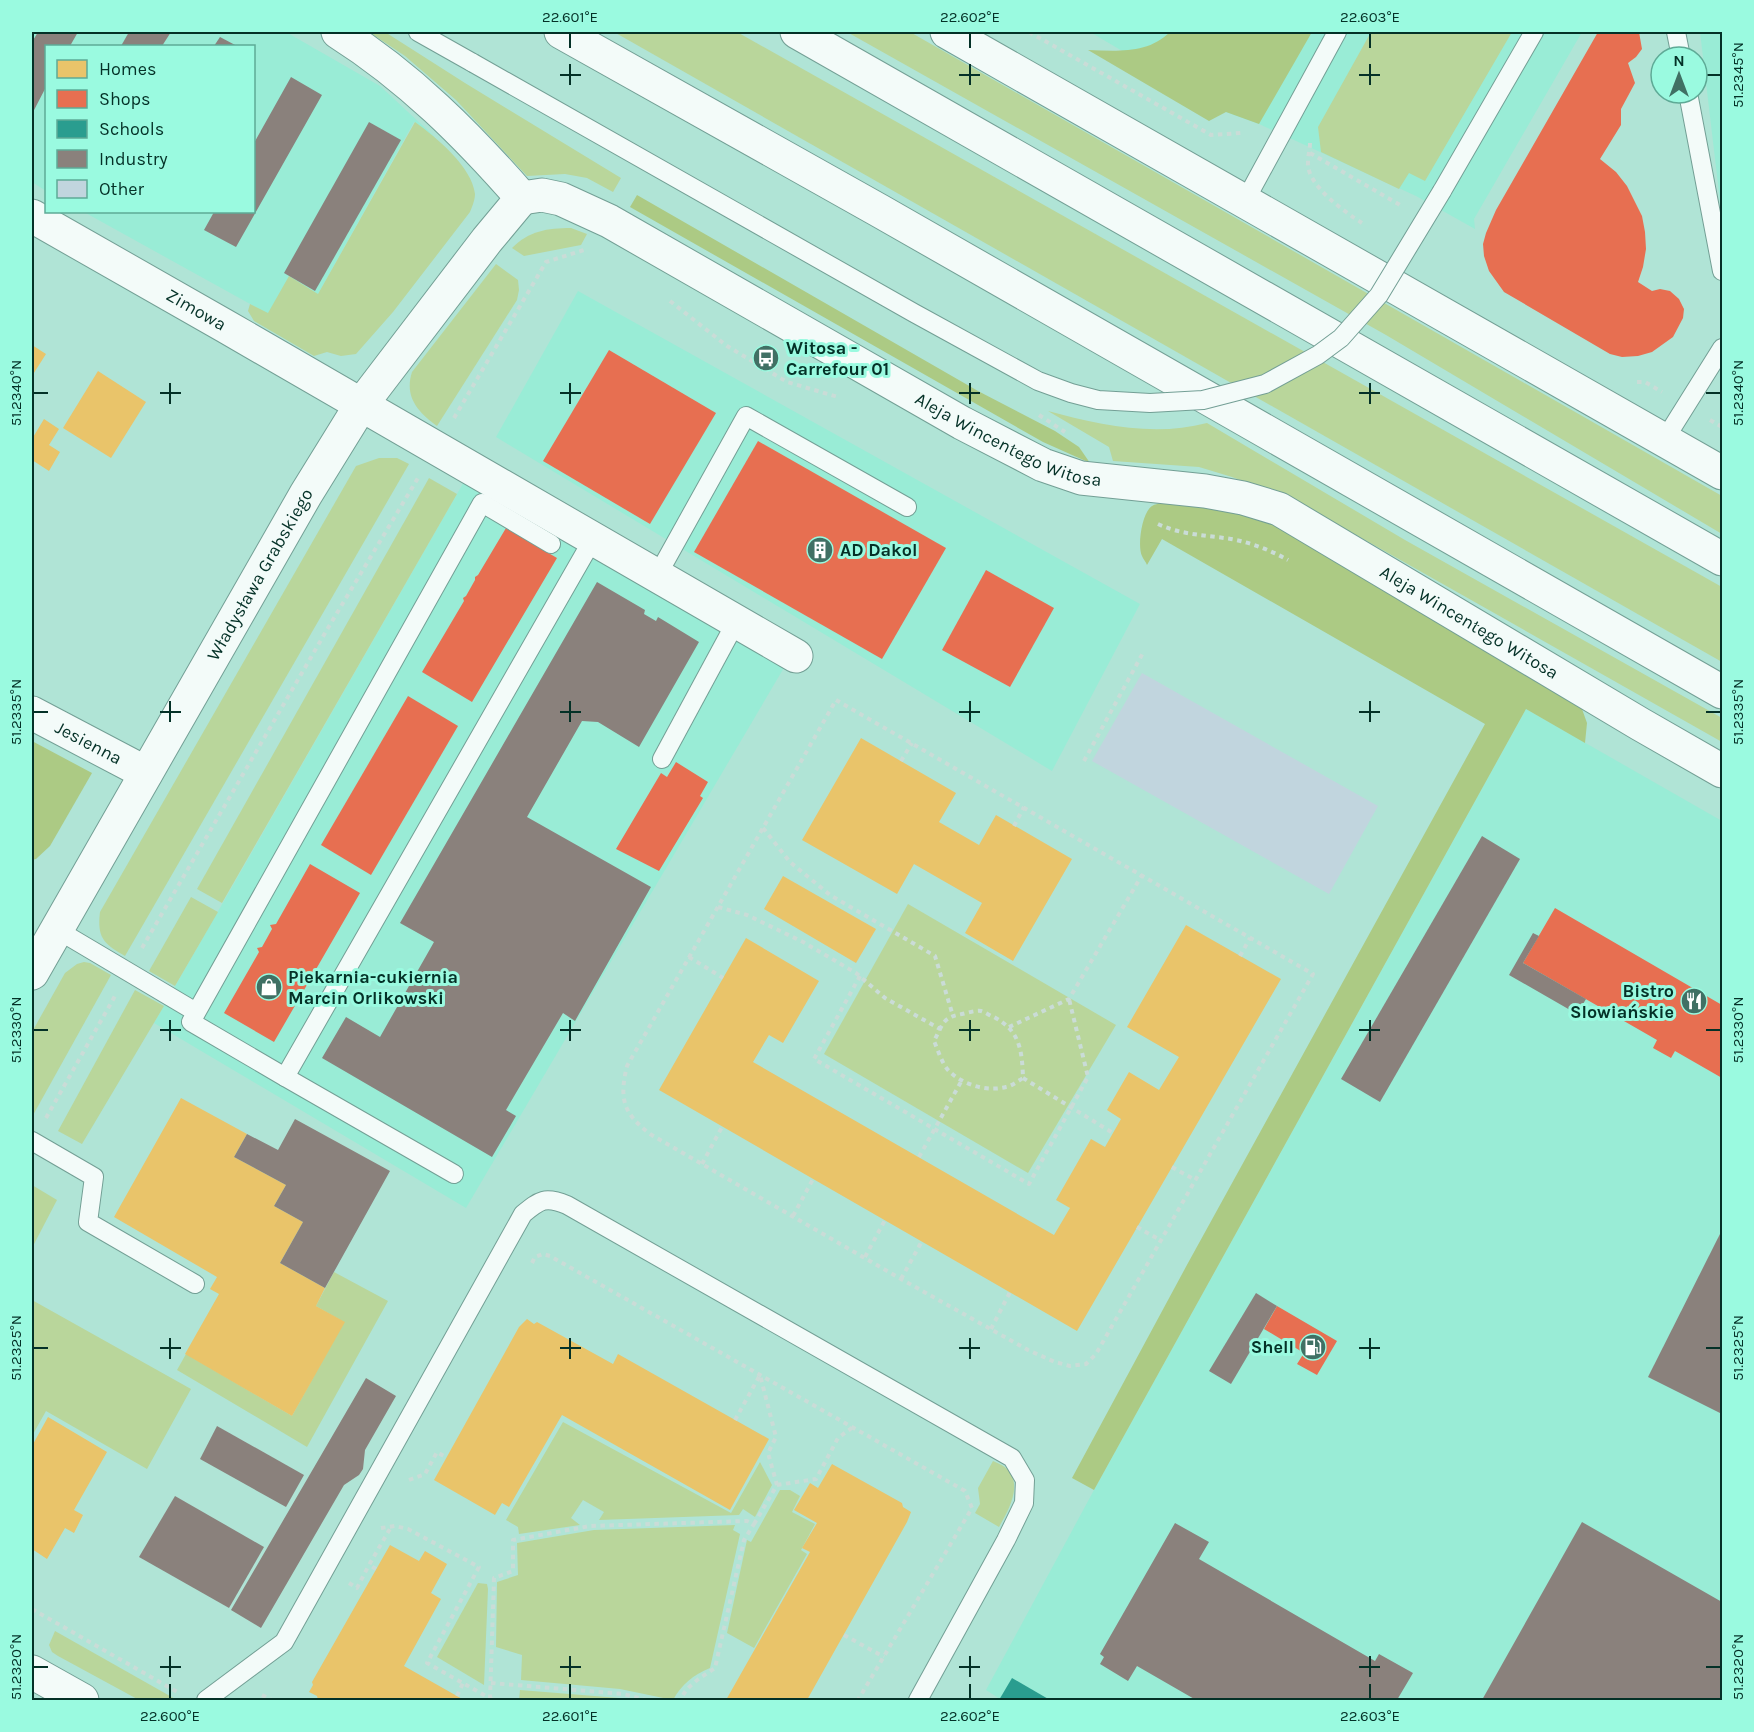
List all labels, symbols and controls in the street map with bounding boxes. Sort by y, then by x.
text: 22.601°E [542,8,598,26]
text: 22.602°E [940,8,1000,26]
text: 22.603°E [1340,8,1400,26]
text: 51.2345°N [1729,42,1747,108]
legend [45,45,255,213]
north arrow [1649,45,1709,105]
text: N [1673,51,1685,70]
text: Homes [99,58,156,80]
text: Shops [99,88,151,110]
text: Schools [99,118,164,140]
text: Industry [99,148,168,170]
text: Other [99,178,144,200]
street label: Zimowa [162,284,230,335]
place label: Witosa - Carrefour 01 [786,337,889,380]
bus stop icon: Witosa - Carrefour 01 [751,343,781,373]
text: 51.2340°N [7,360,25,426]
text: 51.2340°N [1729,360,1747,426]
street label: Aleja Wincentego Witosa [911,388,1103,491]
street label: Władysława Grabskiego [202,485,318,665]
building icon: AD Dakol [805,535,835,565]
place label: AD Dakol [840,539,917,561]
street label: Aleja Wincentego Witosa [1376,561,1563,684]
text: 51.2335°N [7,679,25,745]
text: 51.2335°N [1729,679,1747,745]
street label: Jesienna [52,716,126,769]
place label: Piekarnia-cukiernia Marcin Orlikowski [288,966,458,1009]
shop icon: Piekarnia-cukiernia Marcin Orlikowski [254,972,284,1002]
place label: Bistro Slowiańskie [1570,980,1674,1023]
restaurant icon: Bistro Slowiańskie [1679,986,1709,1016]
text: 51.2330°N [7,997,25,1063]
text: 51.2330°N [1729,997,1747,1063]
text: 51.2325°N [7,1315,25,1381]
text: 51.2325°N [1729,1315,1747,1381]
fuel station icon: Shell [1298,1332,1328,1362]
place label: Shell [1251,1336,1294,1358]
text: 51.2320°N [7,1634,25,1700]
text: 51.2320°N [1729,1634,1747,1700]
text: 22.600°E [140,1707,200,1725]
text: 22.601°E [542,1707,598,1725]
text: 22.602°E [940,1707,1000,1725]
text: 22.603°E [1340,1707,1400,1725]

